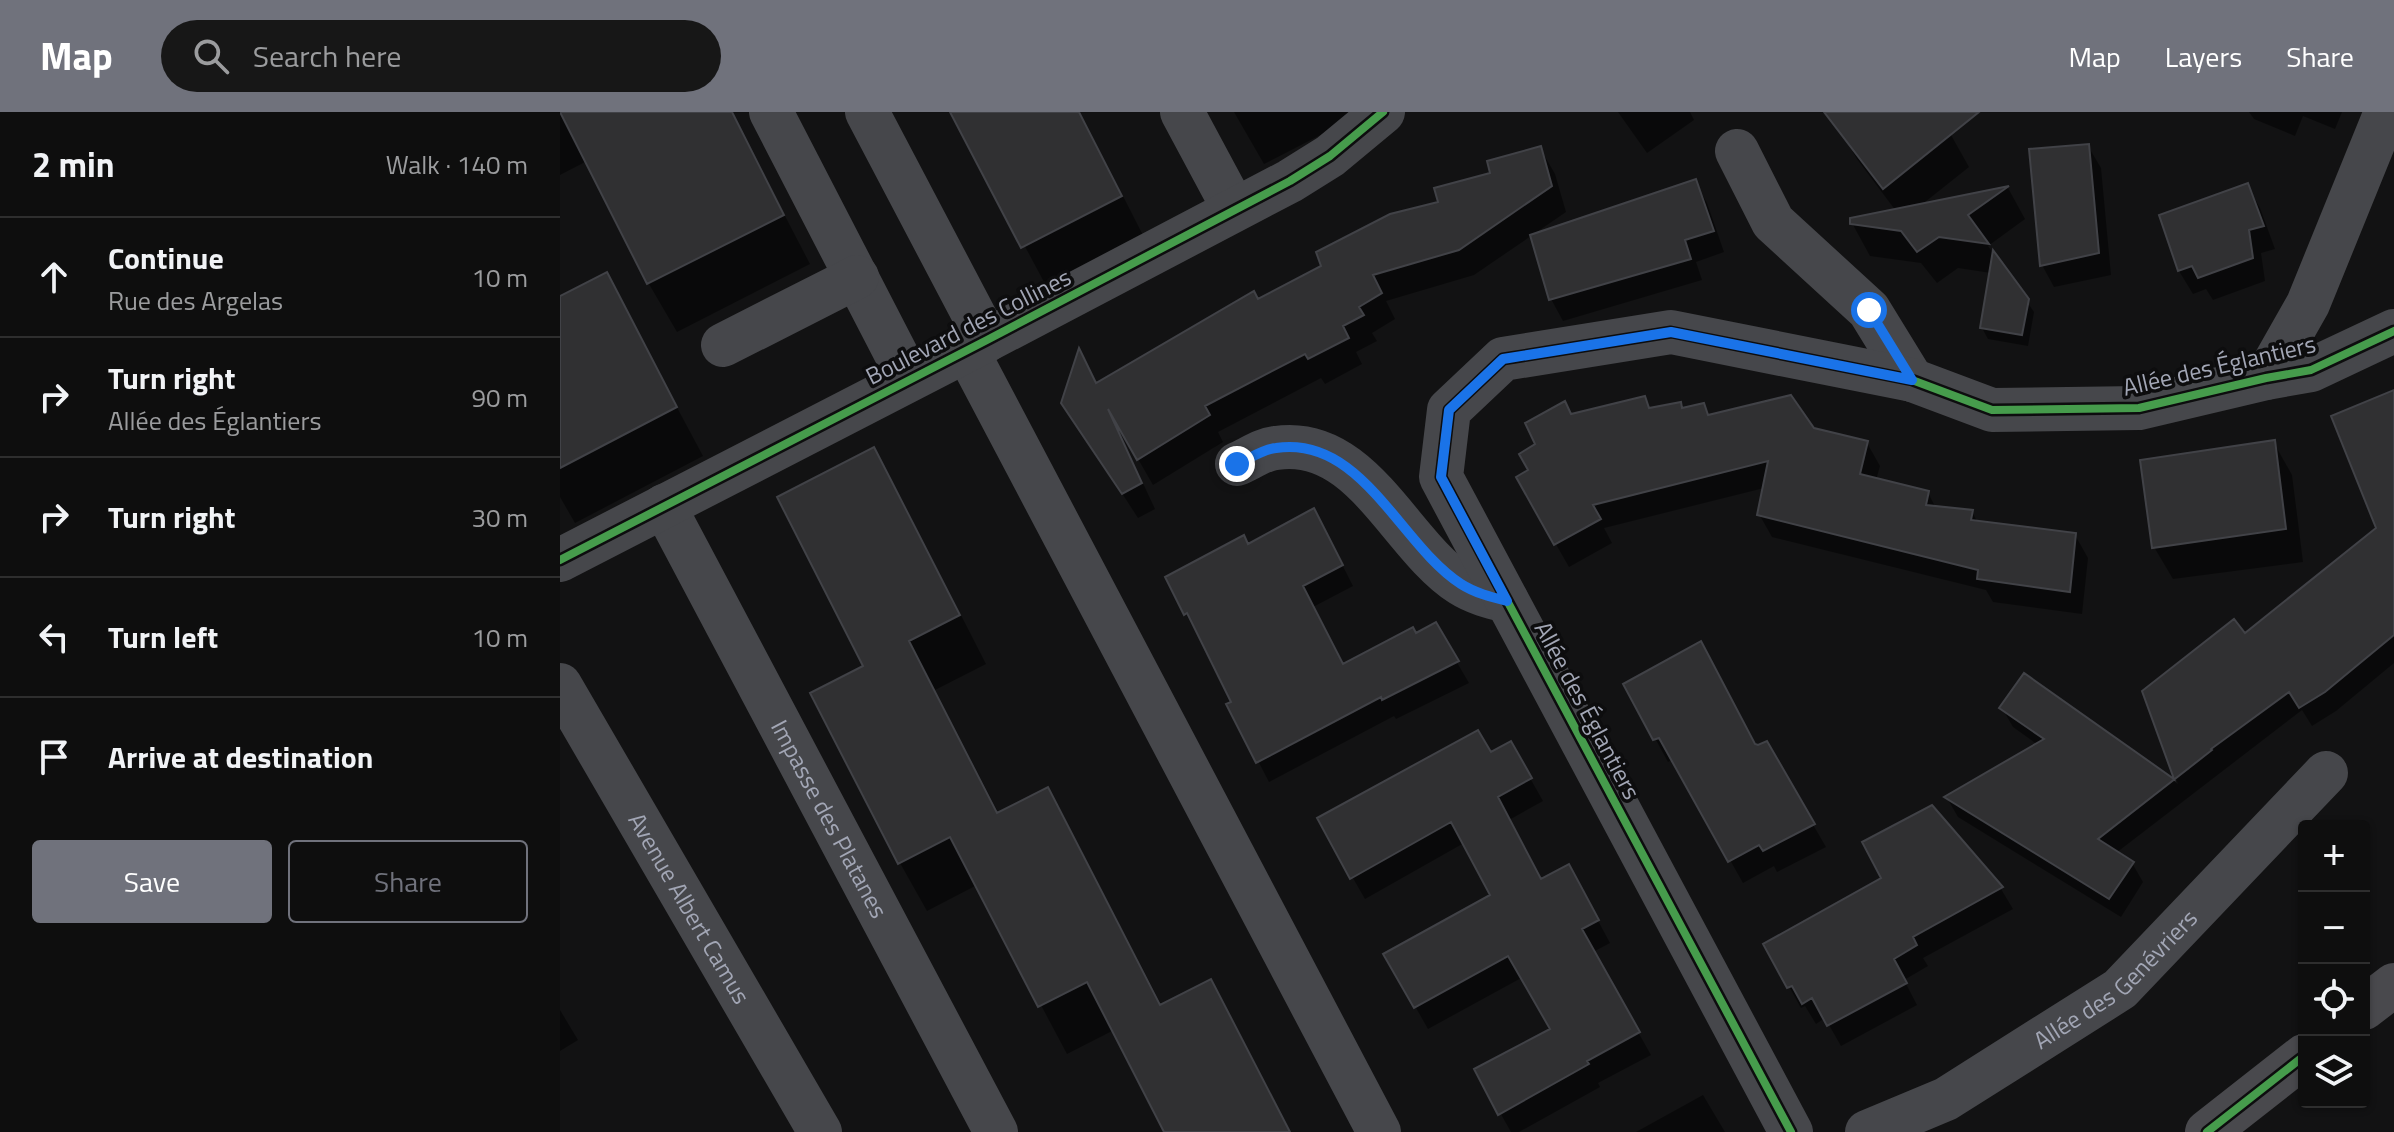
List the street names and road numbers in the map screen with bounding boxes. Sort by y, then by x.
street label: Boulevard des Collines [859,259,1077,393]
street label: Allée des Églantiers [2119,325,2319,405]
street label: Allée des Églantiers [1526,615,1650,805]
street label: Impasse des Platanes [762,713,897,924]
street label: Avenue Albert Camus [620,806,760,1010]
street label: Allée des Genévriers [2026,901,2205,1058]

